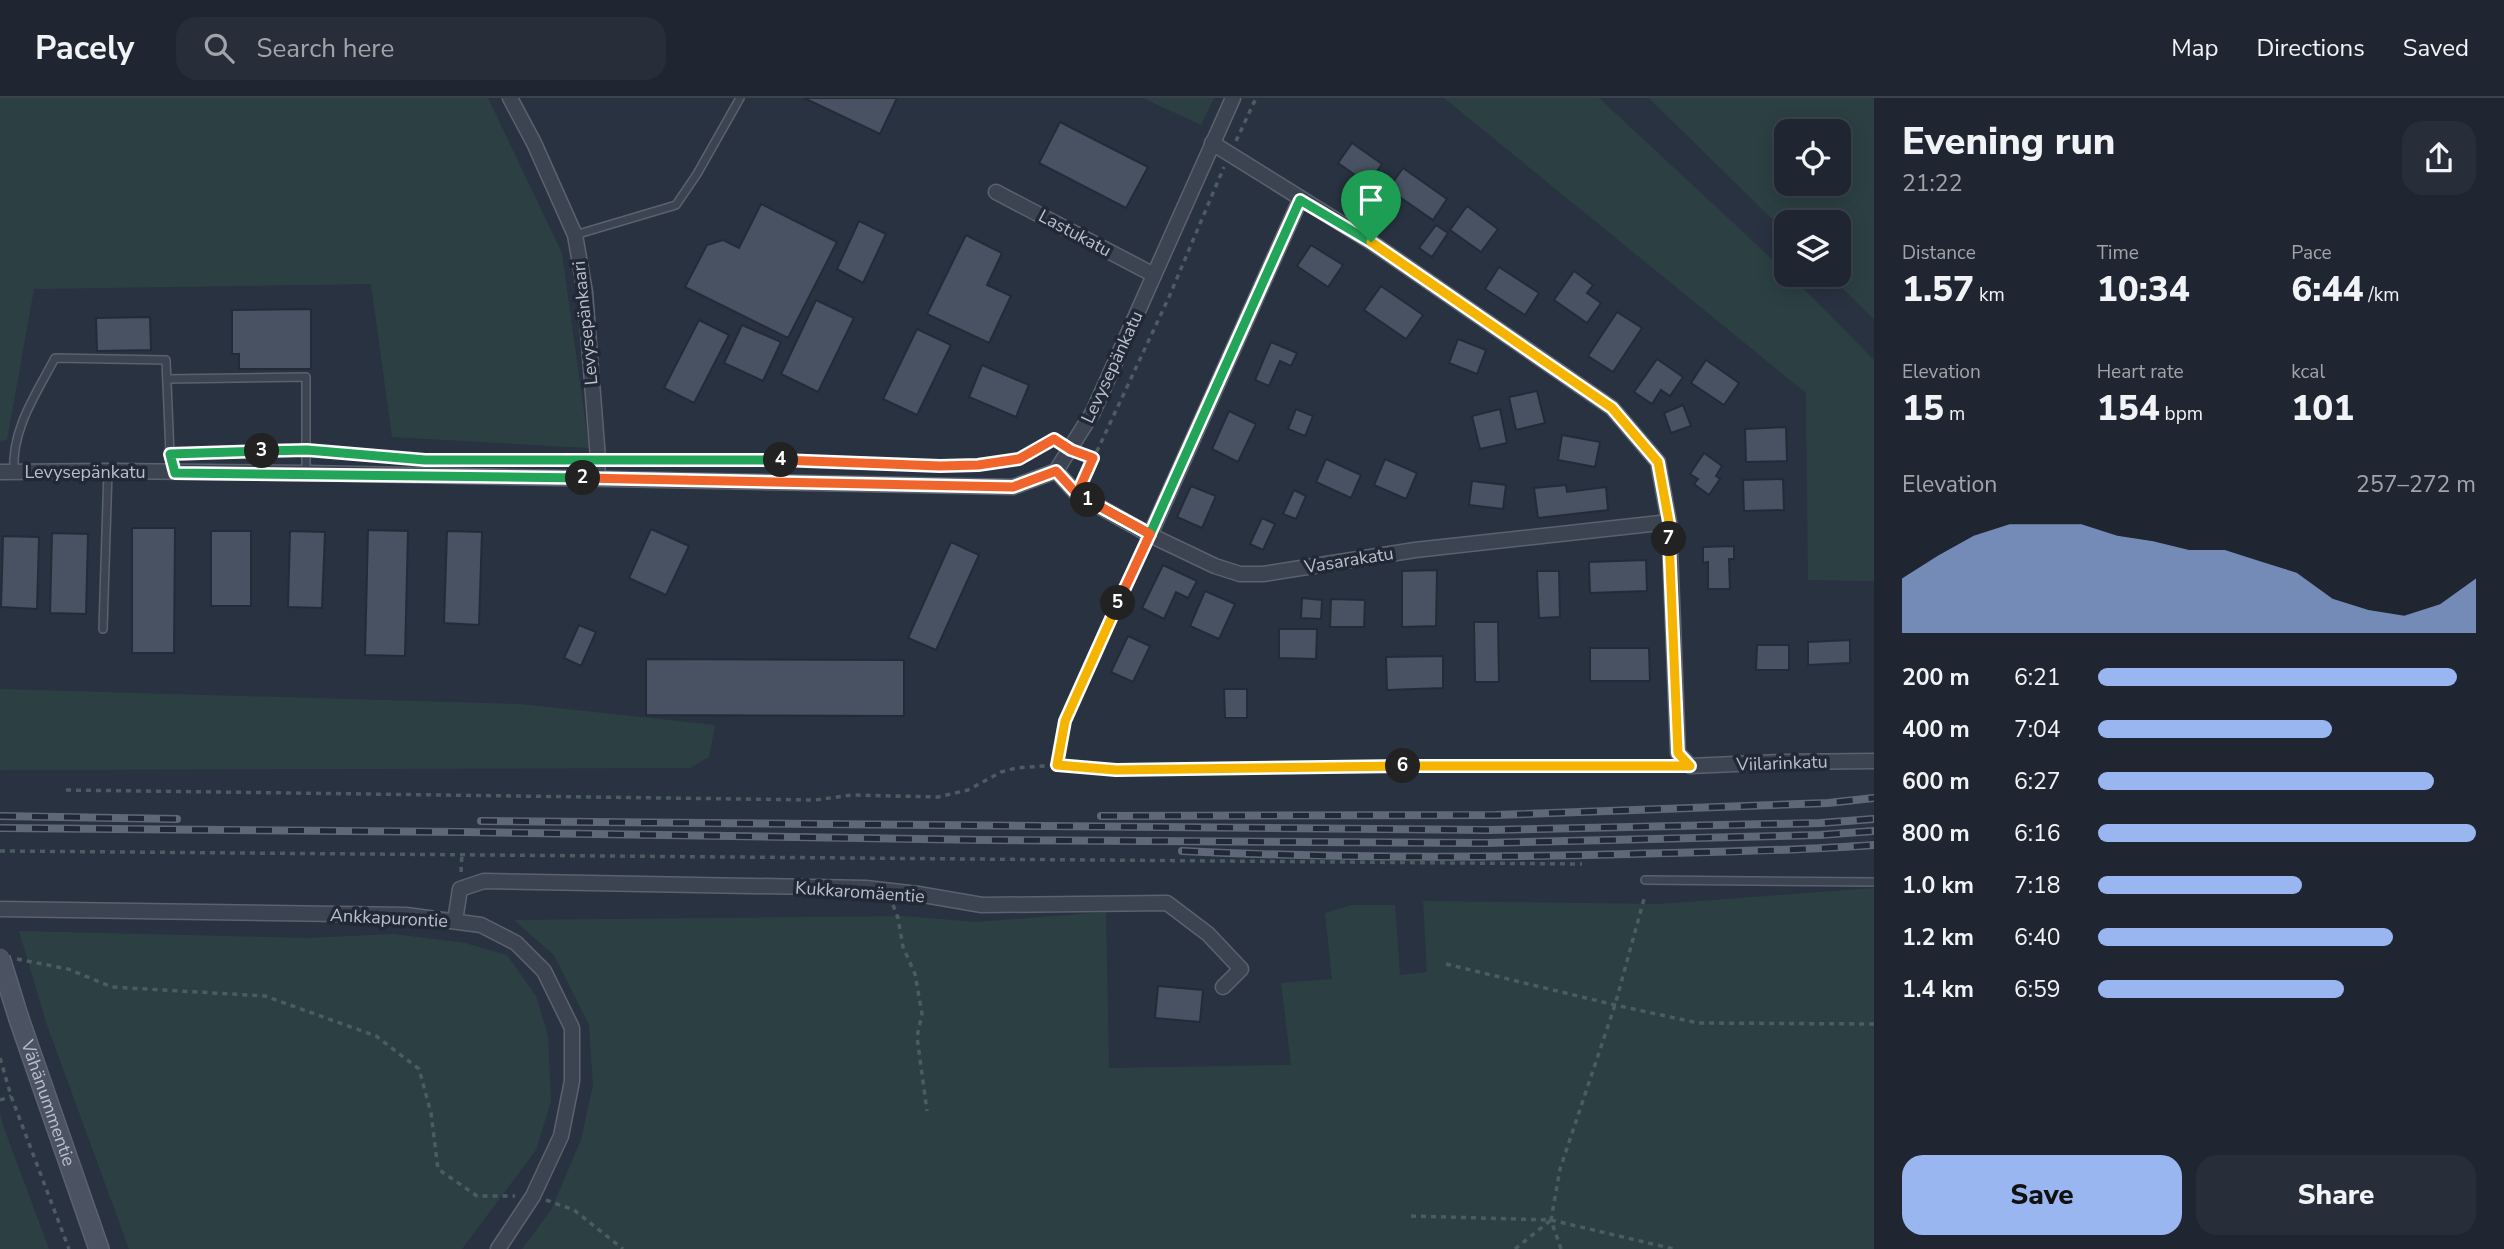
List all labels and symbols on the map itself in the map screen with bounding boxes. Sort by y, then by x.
pin [1341,170,1401,242]
street label: Lastukatu [1034,204,1116,262]
street label: Levysepänkaari [567,260,603,386]
street label: Levysepänkatu [1076,307,1148,427]
pin: 3 [244,434,280,468]
pin: 4 [764,442,798,478]
street label: Levysepänkatu [24,460,146,484]
pin: 2 [566,460,600,496]
pin: 1 [1070,482,1106,518]
pin: 7 [1652,522,1686,556]
street label: Vasarakatu [1302,541,1395,579]
pin: 5 [1100,586,1136,620]
pin: 6 [1386,748,1420,784]
street label: Viilarinkatu [1735,749,1828,777]
street label: Kukkaromäentie [794,876,926,908]
street label: Ankkapurontie [329,903,449,933]
street label: Vähänummentie [15,1036,81,1169]

